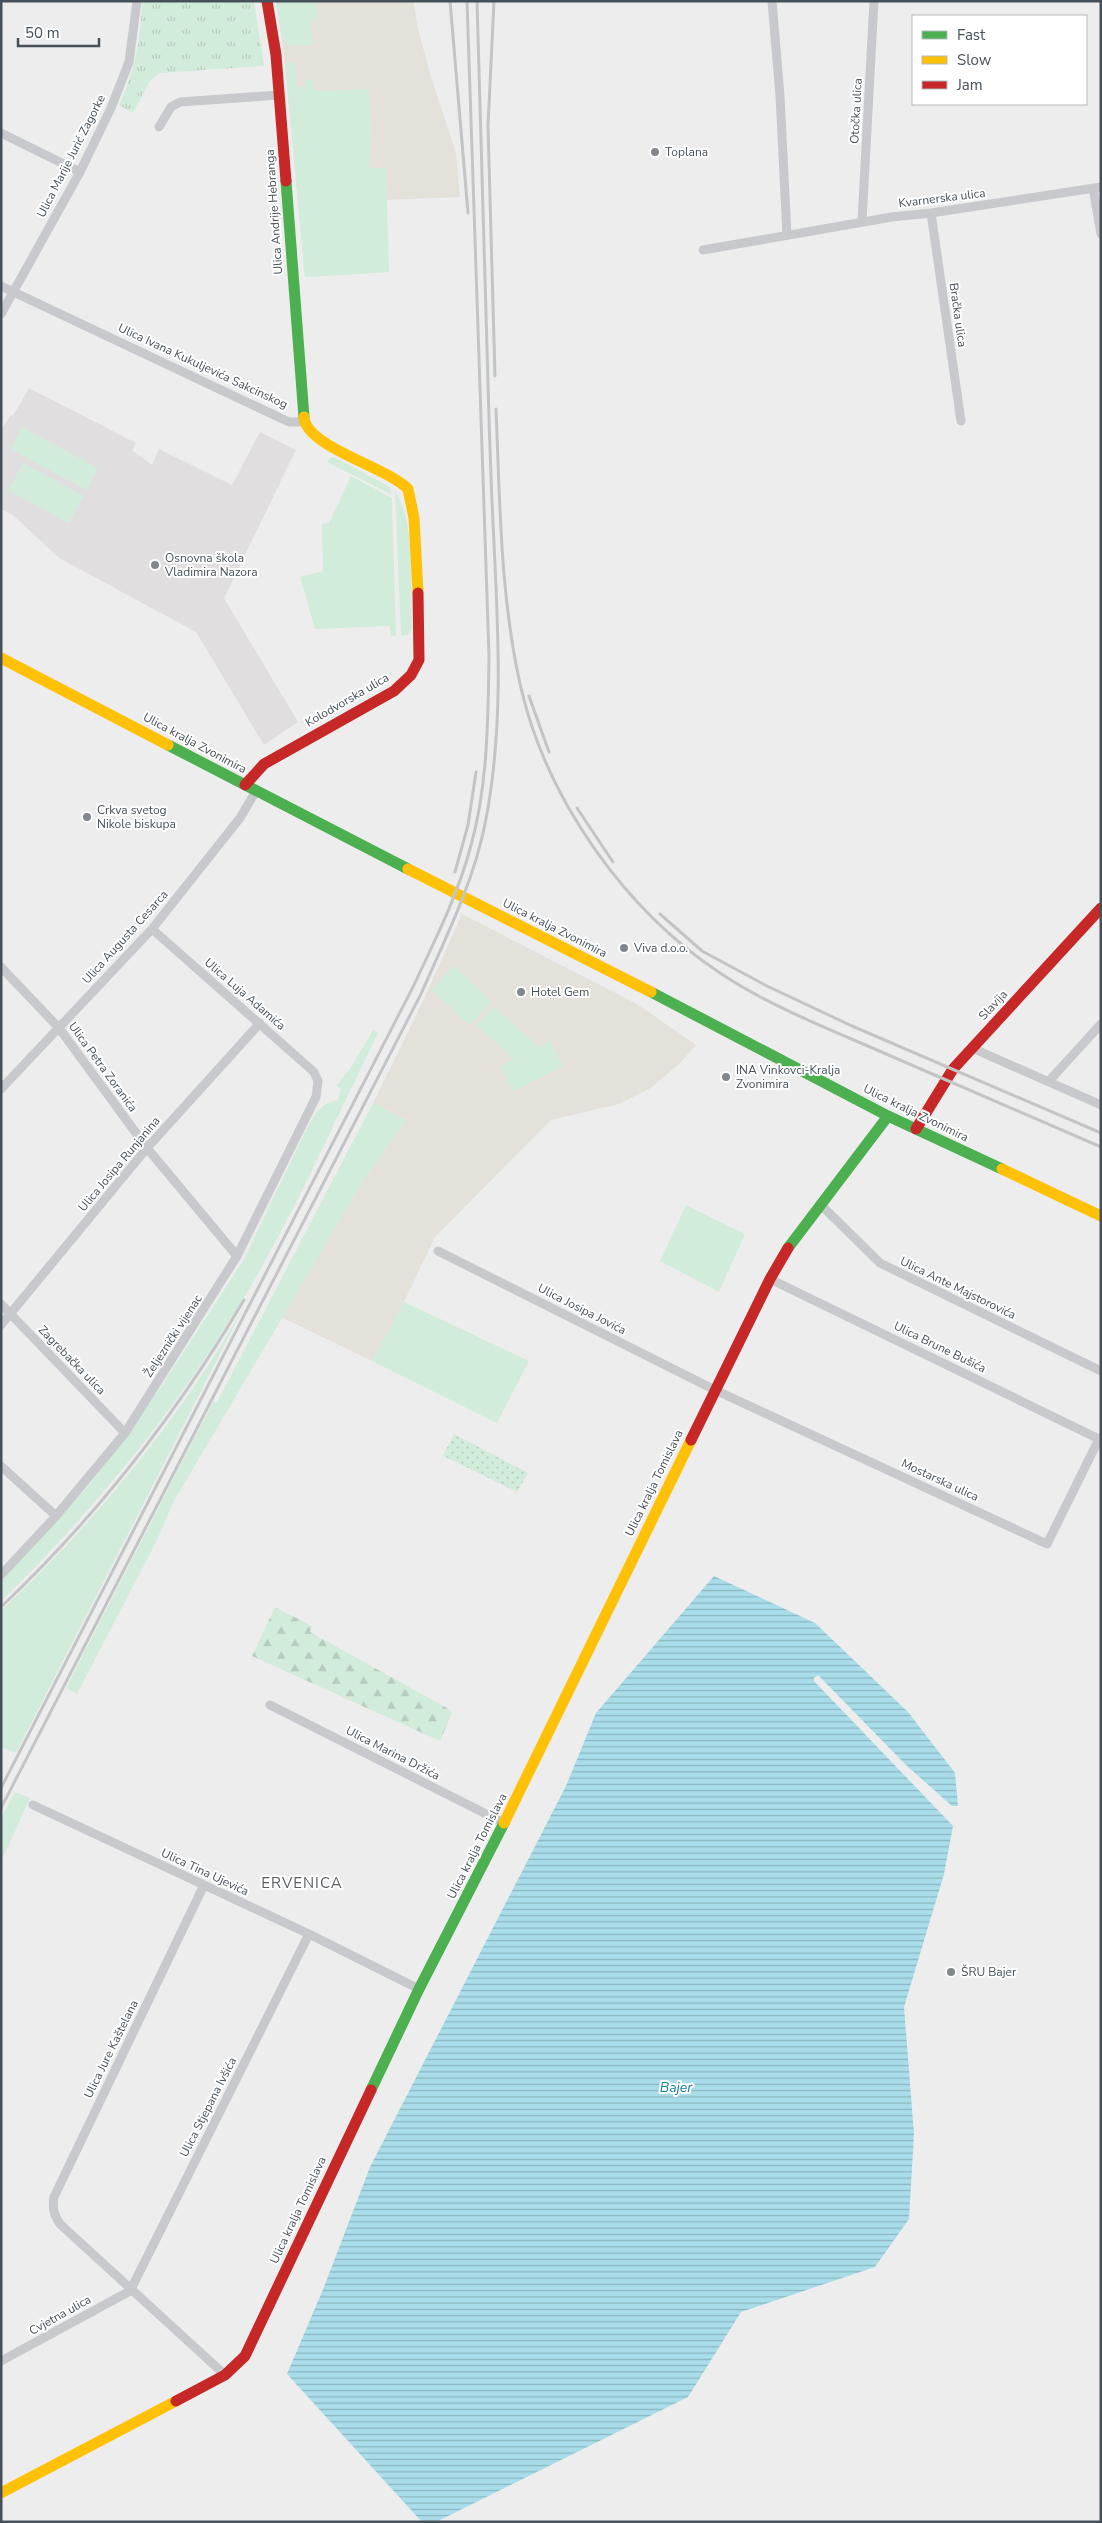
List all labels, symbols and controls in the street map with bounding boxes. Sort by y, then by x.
scale bar [18,15,99,47]
legend [912,15,1087,105]
text: 50 m [25,23,60,43]
text: Fast [957,25,986,45]
text: Slow [957,50,992,70]
text: Jam [956,75,983,95]
street label: Otočka ulica [846,78,866,144]
street label: Ulica Marije Jurić Zagorke [33,92,109,220]
place label: Toplana [665,144,708,160]
marker: Toplana [649,146,661,158]
street label: Ulica Andrije Hebranga [262,149,286,275]
street label: Kvarnerska ulica [898,185,986,211]
street label: Bračka ulica [946,282,970,348]
street label: Ulica Ivana Kukuljevića Sakcinskog [116,320,290,412]
place label: Osnovna škola Vladimira Nazora [164,550,258,580]
marker: Osnovna škola Vladimira Nazora [149,559,161,571]
street label: Kolodvorska ulica [302,669,392,731]
street label: Ulica kralja Zvonimira [140,709,250,777]
place label: Crkva svetog Nikole biskupa [97,802,176,832]
marker: Crkva svetog Nikole biskupa [81,811,93,823]
street label: Ulica Augusta Cesarca [79,887,171,987]
street label: Ulica kralja Zvonimira [500,895,610,961]
place label: Viva d.o.o. [633,940,688,956]
marker: Viva d.o.o. [618,942,630,954]
street label: Ulica Luja Adamića [201,954,289,1034]
place label: Hotel Gem [531,984,589,1000]
marker: Hotel Gem [515,986,527,998]
street label: Slavija [975,987,1011,1023]
street label: Ulica Petra Zoranića [65,1019,141,1115]
place label: INA Vinkovci-Kralja Zvonimira [736,1062,840,1092]
marker: INA Vinkovci-Kralja Zvonimira [720,1071,732,1083]
street label: Ulica kralja Zvonimira [861,1081,971,1145]
street label: Ulica Josipa Runjanina [75,1113,163,1215]
street label: Ulica Ante Majstorovića [898,1253,1018,1323]
street label: Ulica Josipa Jovića [535,1280,629,1338]
street label: Željeznički vijenac [140,1291,206,1380]
street label: Ulica Brune Bušića [891,1318,989,1376]
street label: Zagrebačka ulica [35,1322,109,1398]
street label: Ulica kralja Tomislava [621,1427,687,1539]
street label: Mostarska ulica [899,1455,981,1505]
street label: Ulica Marina Držića [343,1722,443,1784]
street label: Ulica kralja Tomislava [443,1790,511,1902]
street label: Ulica Tina Ujevića [159,1845,251,1899]
district label: ERVENICA [261,1873,343,1893]
place label: ŠRU Bajer [961,1964,1017,1980]
marker: ŠRU Bajer [945,1966,957,1978]
street label: Ulica Jure Kaštelana [80,1997,142,2101]
street label: Ulica Stjepana Ivšića [176,2054,240,2160]
water label: Bajer [660,2078,693,2097]
street label: Ulica kralja Tomislava [266,2154,330,2266]
street label: Cvjetna ulica [26,2291,94,2339]

